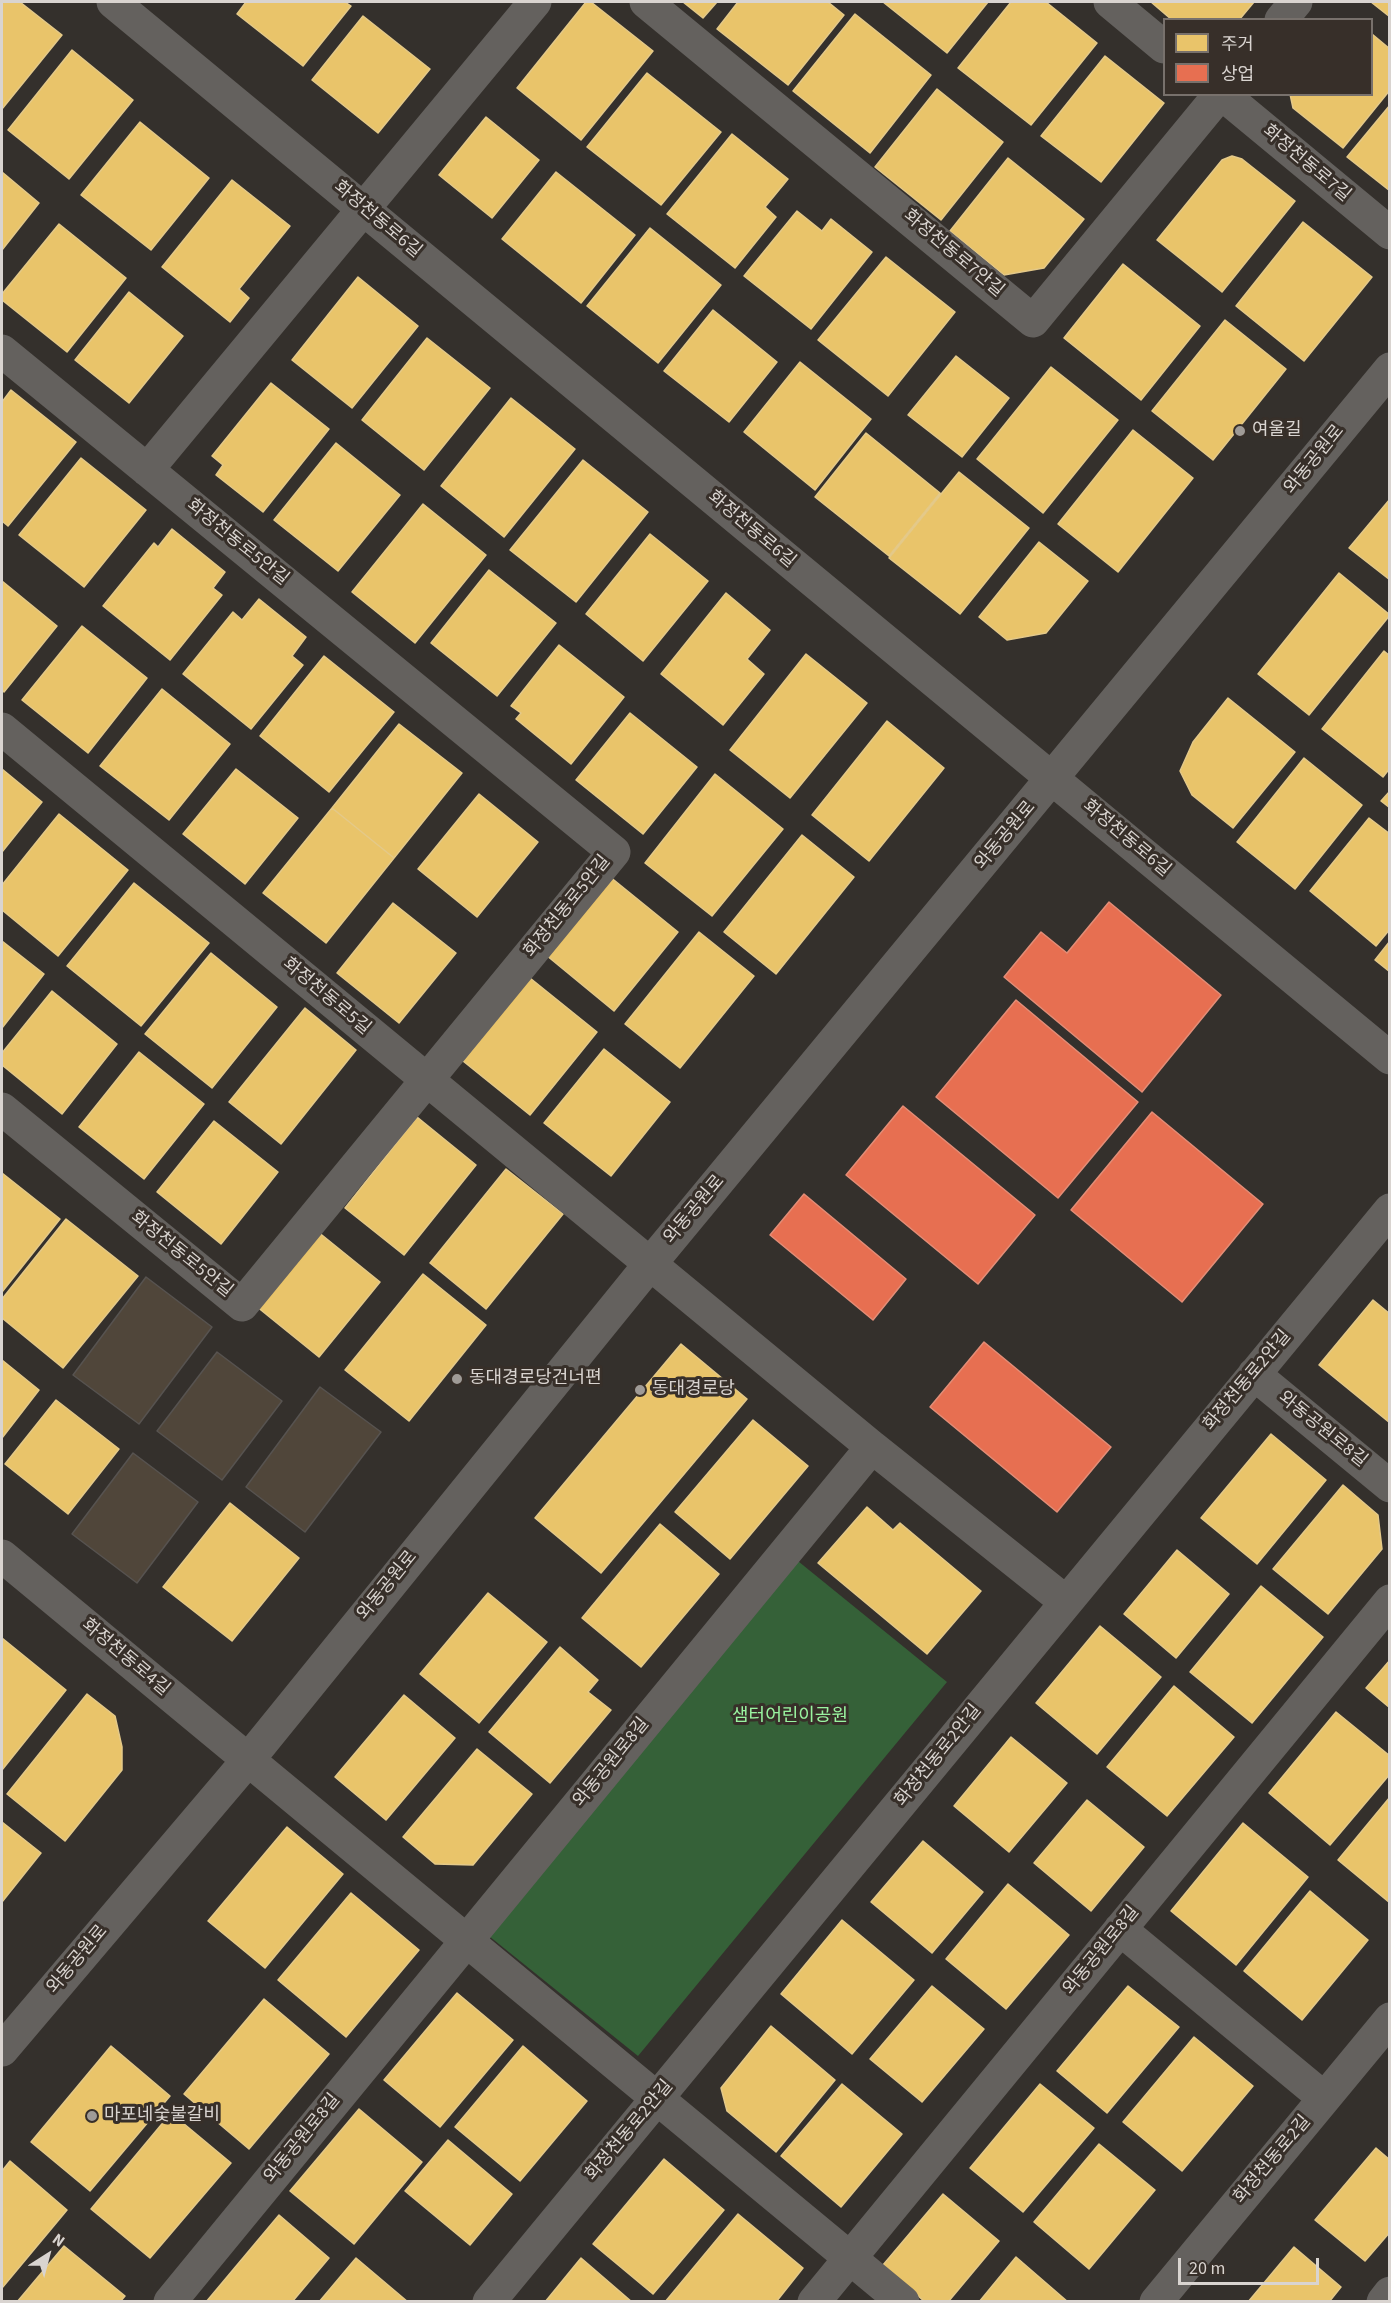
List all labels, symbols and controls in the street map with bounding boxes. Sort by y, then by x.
legend [1163,18,1373,96]
text: 주거 [1221,32,1254,57]
text: 상업 [1221,62,1254,87]
street label: 화정천동로7길 [1258,121,1354,207]
street label: 화정천동로6길 [329,177,425,263]
street label: 화정천동로7안길 [898,206,1008,302]
place label: 여울길 [1252,420,1302,442]
street label: 와동공원로 [1281,421,1349,499]
marker: 여울길 [1233,424,1247,438]
street label: 화정천동로6길 [703,487,799,573]
street label: 화정천동로5안길 [182,495,292,591]
street label: 화정천동로6길 [1078,796,1174,882]
street label: 와동공원로 [971,797,1041,875]
street label: 화정천동로5안길 [520,852,616,962]
street label: 화정천동로5길 [278,954,374,1040]
street label: 와동공원로 [660,1171,730,1249]
street label: 화정천동로5안길 [126,1207,236,1303]
street label: 화정천동로2안길 [1200,1326,1296,1436]
place label: 동대경로당건너편 [469,1368,601,1390]
marker: 동대경로당건너편 [450,1372,464,1386]
place label: 동대경로당 [652,1379,735,1401]
marker: 동대경로당 [633,1383,647,1397]
street label: 와동공원로8길 [1273,1388,1371,1472]
street label: 와동공원로 [354,1547,422,1625]
street label: 화정천동로4길 [77,1615,173,1701]
street label: 화정천동로2안길 [891,1701,987,1811]
park label: 샘터어린이공원 [732,1706,848,1728]
street label: 와동공원로8길 [570,1714,654,1812]
street label: 와동공원로8길 [1060,1902,1144,2000]
street label: 와동공원로 [43,1921,113,1999]
street label: 화정천동로2안길 [582,2076,678,2186]
street label: 와동공원로8길 [261,2090,345,2188]
place label: 마포네숯불갈비 [104,2105,220,2127]
marker: 마포네숯불갈비 [85,2109,99,2123]
street label: 화정천동로2길 [1230,2112,1316,2208]
north arrow [18,2225,78,2285]
text: N [48,2228,69,2252]
scale bar [1181,2246,1322,2284]
text: 20 m [1189,2256,1225,2281]

